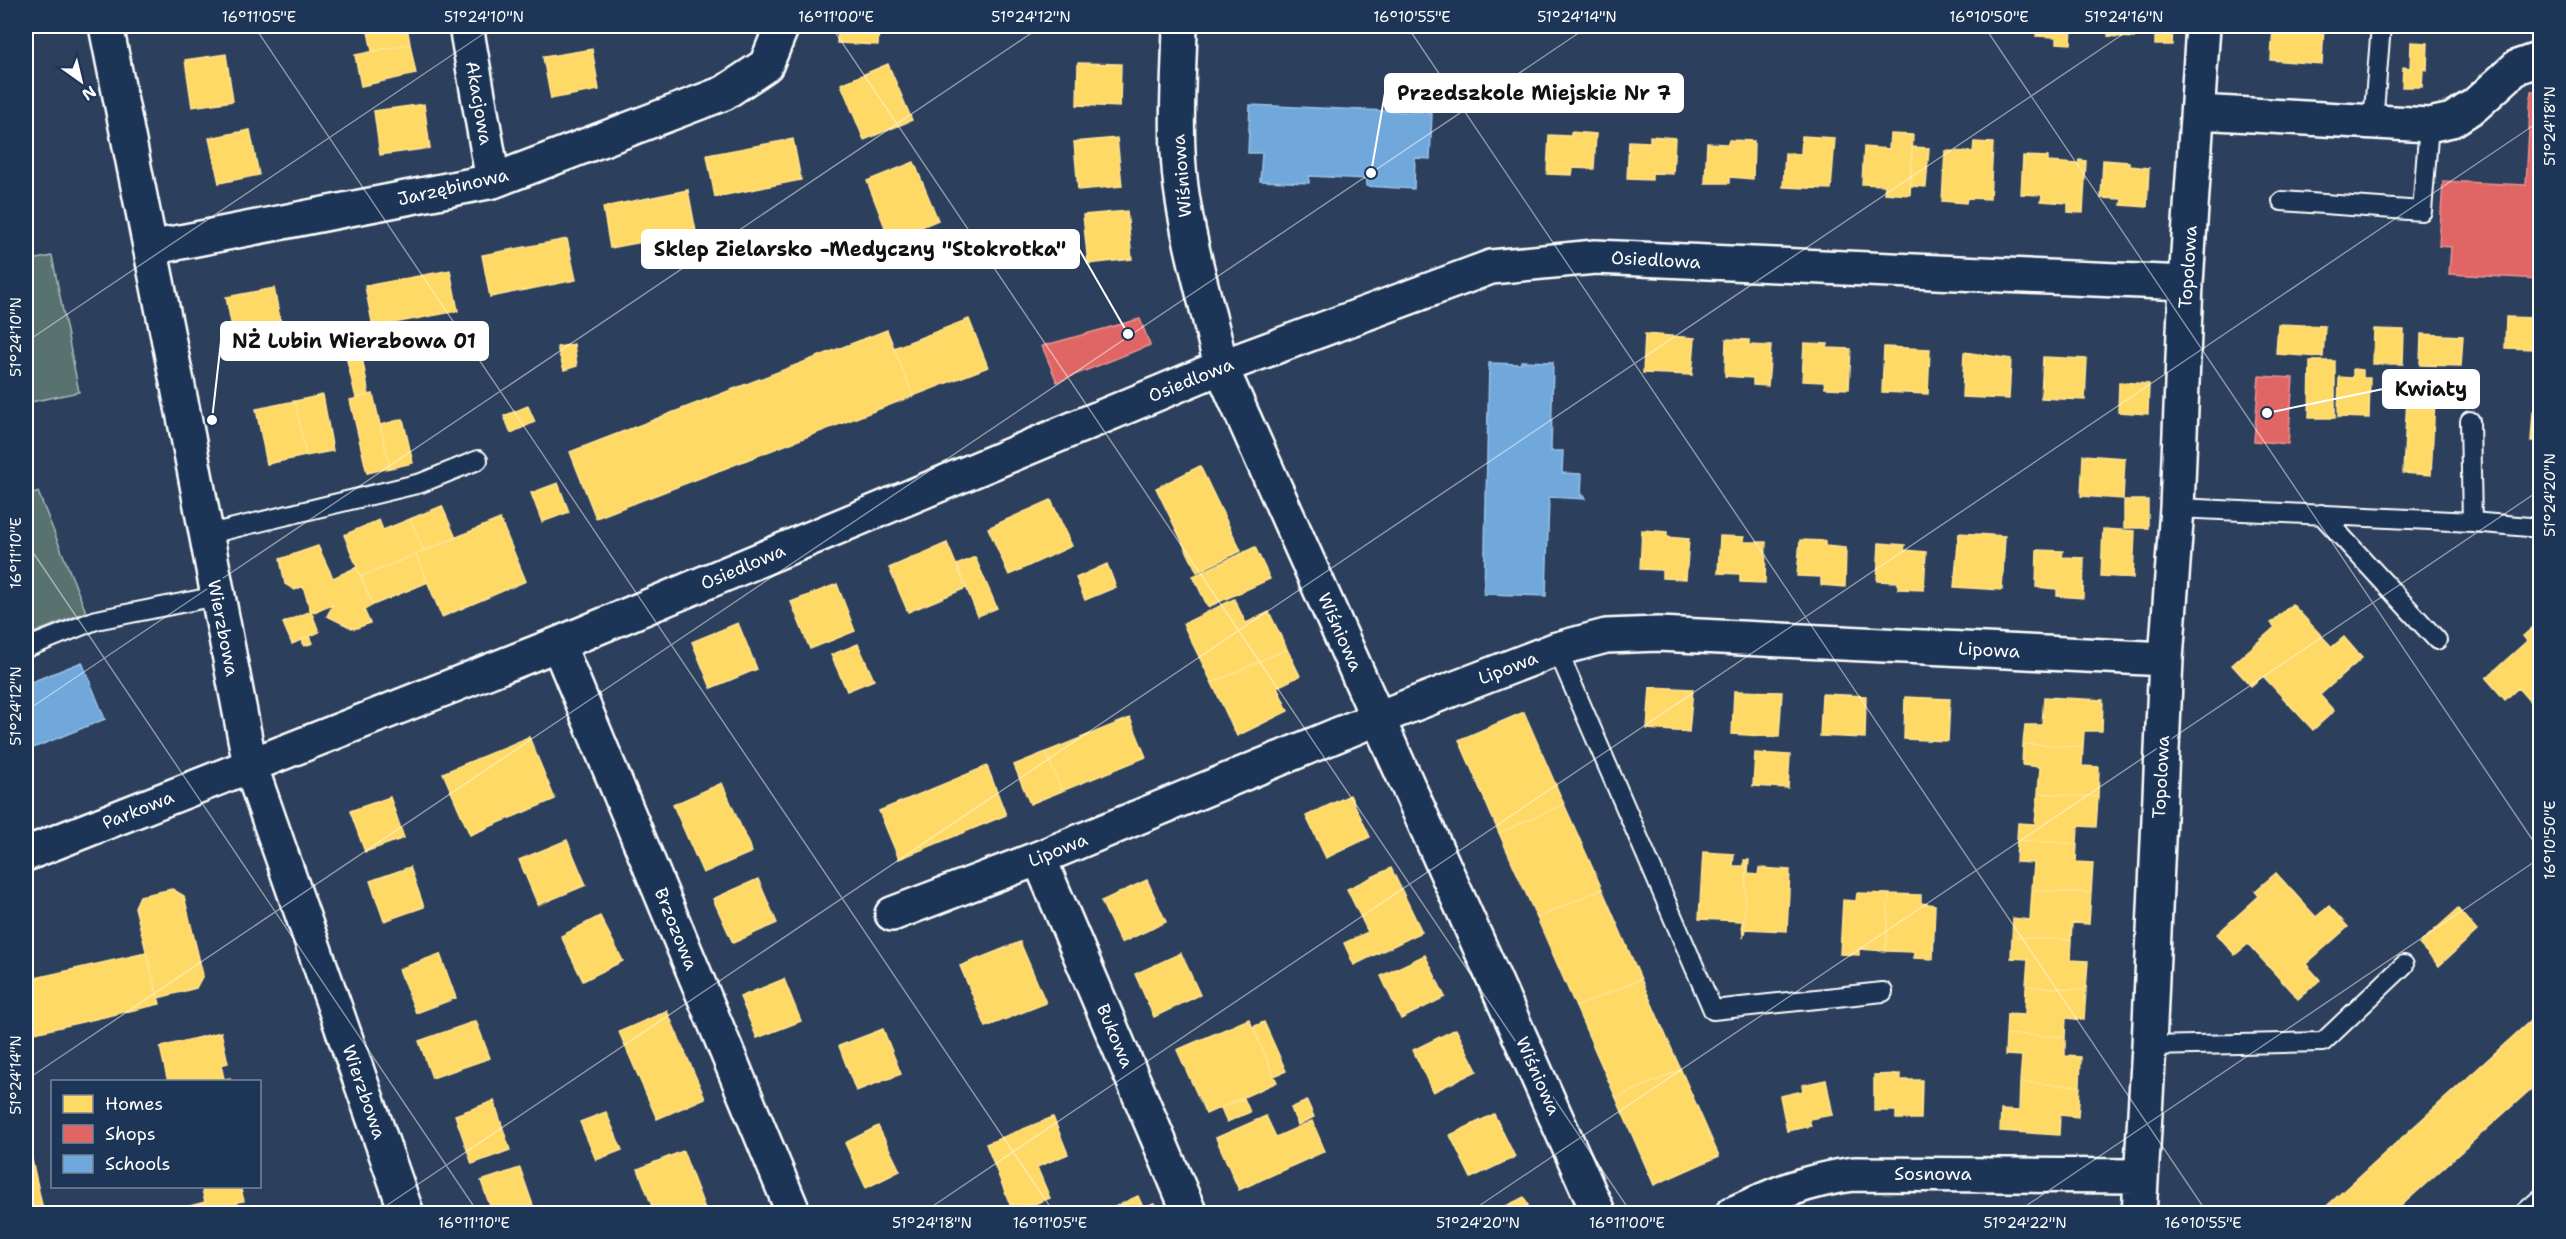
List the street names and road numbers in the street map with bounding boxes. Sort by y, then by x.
street label: Akacjowa [460,59,498,147]
street label: Wiśniowa [1166,133,1198,219]
street label: Jarzębinowa [395,163,511,211]
street label: Topolowa [2173,225,2203,309]
street label: Osiedlowa [1611,246,1701,274]
street label: Osiedlowa [1145,352,1237,408]
street label: Osiedlowa [697,538,789,596]
street label: Wierzbowa [202,578,244,678]
street label: Wiśniowa [1312,589,1368,675]
street label: Lipowa [1958,636,2020,664]
street label: Lipowa [1475,646,1541,690]
street label: Topolowa [2147,735,2175,819]
street label: Parkowa [99,785,177,835]
street label: Lipowa [1025,827,1091,873]
street label: Brzozowa [649,884,703,974]
street label: Bukowa [1091,1000,1139,1072]
street label: Wiśniowa [1510,1033,1566,1119]
street label: Wierzbowa [337,1042,391,1142]
street label: Sosnowa [1894,1162,1972,1186]

